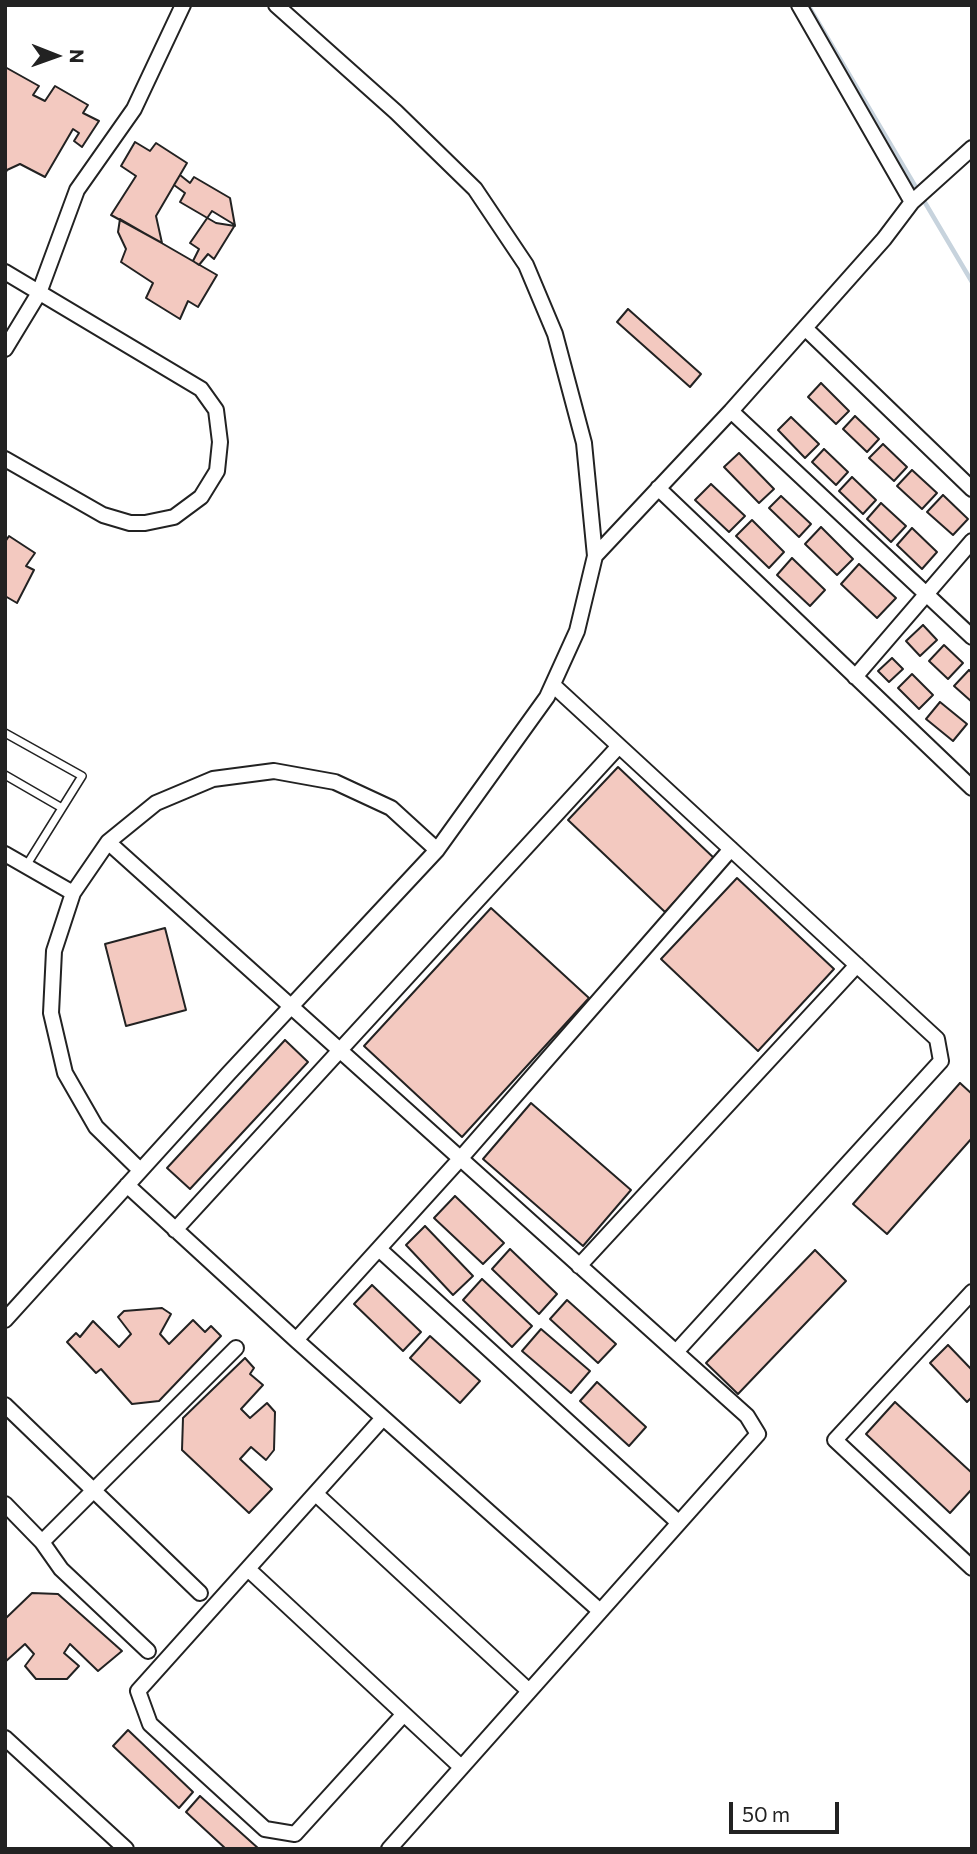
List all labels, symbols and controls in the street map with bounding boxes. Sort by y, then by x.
north arrow [21,21,91,91]
text: N [66,49,89,64]
scale bar [732,1787,842,1831]
text: 50 m [742,1801,790,1826]

